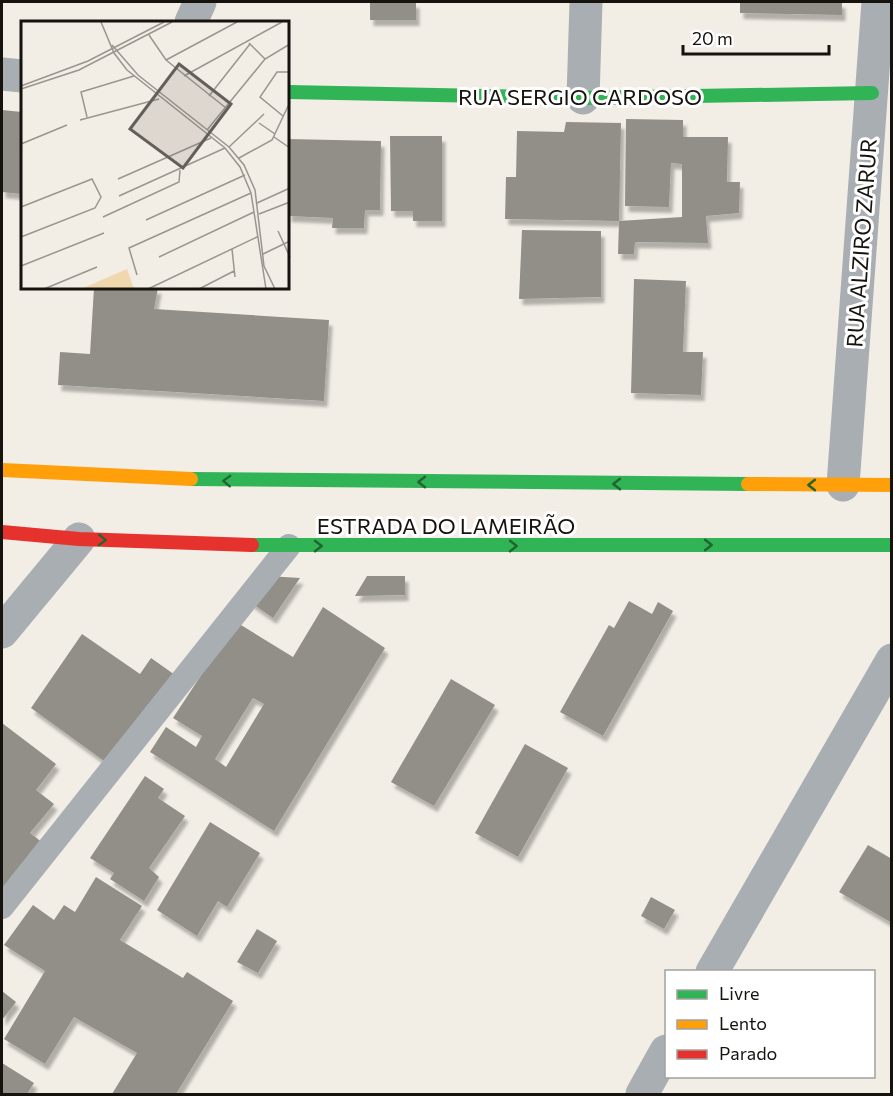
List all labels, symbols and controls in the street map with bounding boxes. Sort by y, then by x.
scale bar [683,18,828,56]
inset map [21,21,290,290]
text: 20 m [692,27,733,49]
street label: RUA SERGIO CARDOSO [458,83,702,110]
street label: RUA ALZIRO ZARUR [840,137,882,348]
one-way arrow [223,475,232,487]
one-way arrow [418,476,427,489]
one-way arrow [613,478,622,490]
one-way arrow [808,479,817,491]
street label: ESTRADA DO LAMEIRÃO [317,512,575,539]
one-way arrow [97,534,106,546]
one-way arrow [703,539,712,551]
one-way arrow [313,540,322,552]
one-way arrow [508,540,517,552]
legend [665,970,875,1078]
text: Livre [719,982,760,1004]
text: Lento [719,1012,767,1034]
text: Parado [719,1042,777,1064]

